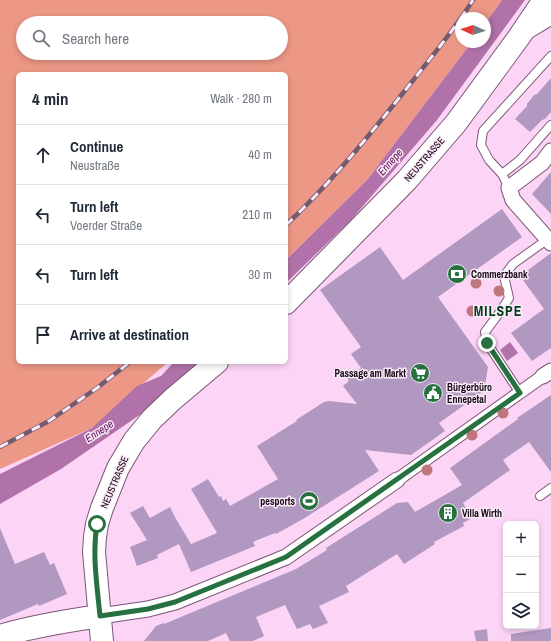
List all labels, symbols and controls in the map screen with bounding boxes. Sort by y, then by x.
north arrow [455,12,491,48]
search box [16,16,288,60]
icon: search [30,27,52,49]
text: Search here [62,28,129,49]
text: 4 min [32,87,68,110]
text: Walk · 280 m [210,90,272,107]
street label: NEUSTRASSE [401,134,448,185]
text: Continue [70,136,123,157]
icon: ahead [32,144,54,166]
text: 40 m [248,146,272,163]
water label: Ennepe [375,146,405,178]
text: Neustraße [70,157,120,174]
text: Turn left [70,196,118,217]
icon: left [32,204,54,226]
text: 210 m [242,206,272,223]
text: Voerder Straße [70,217,142,234]
bank icon: Commerzbank [446,263,468,285]
icon: left [32,264,54,286]
text: Turn left [70,264,118,285]
text: 30 m [248,266,272,283]
place label: Commerzbank [471,268,528,281]
district label: MILSPE [474,302,522,320]
icon: arrive [32,324,54,346]
text: Arrive at destination [70,324,189,345]
route end [478,334,496,352]
supermarket icon: Passage am Markt [409,362,431,384]
place label: Passage am Markt [334,367,406,380]
place label: Bürgerbüro Ennepetal [447,381,492,406]
public building icon: Bürgerbüro Ennepetal [422,382,444,404]
water label: Ennepe [82,417,116,445]
street label: NEUSTRASSE [98,454,131,510]
sports icon: pesports [298,490,320,512]
place label: pesports [260,495,295,508]
building icon: Villa Wirth [437,502,459,524]
place label: Villa Wirth [462,507,502,520]
route start [88,515,106,533]
map controls [503,521,539,629]
button: + [503,521,539,557]
button: − [503,557,539,593]
button: layers [503,593,539,629]

